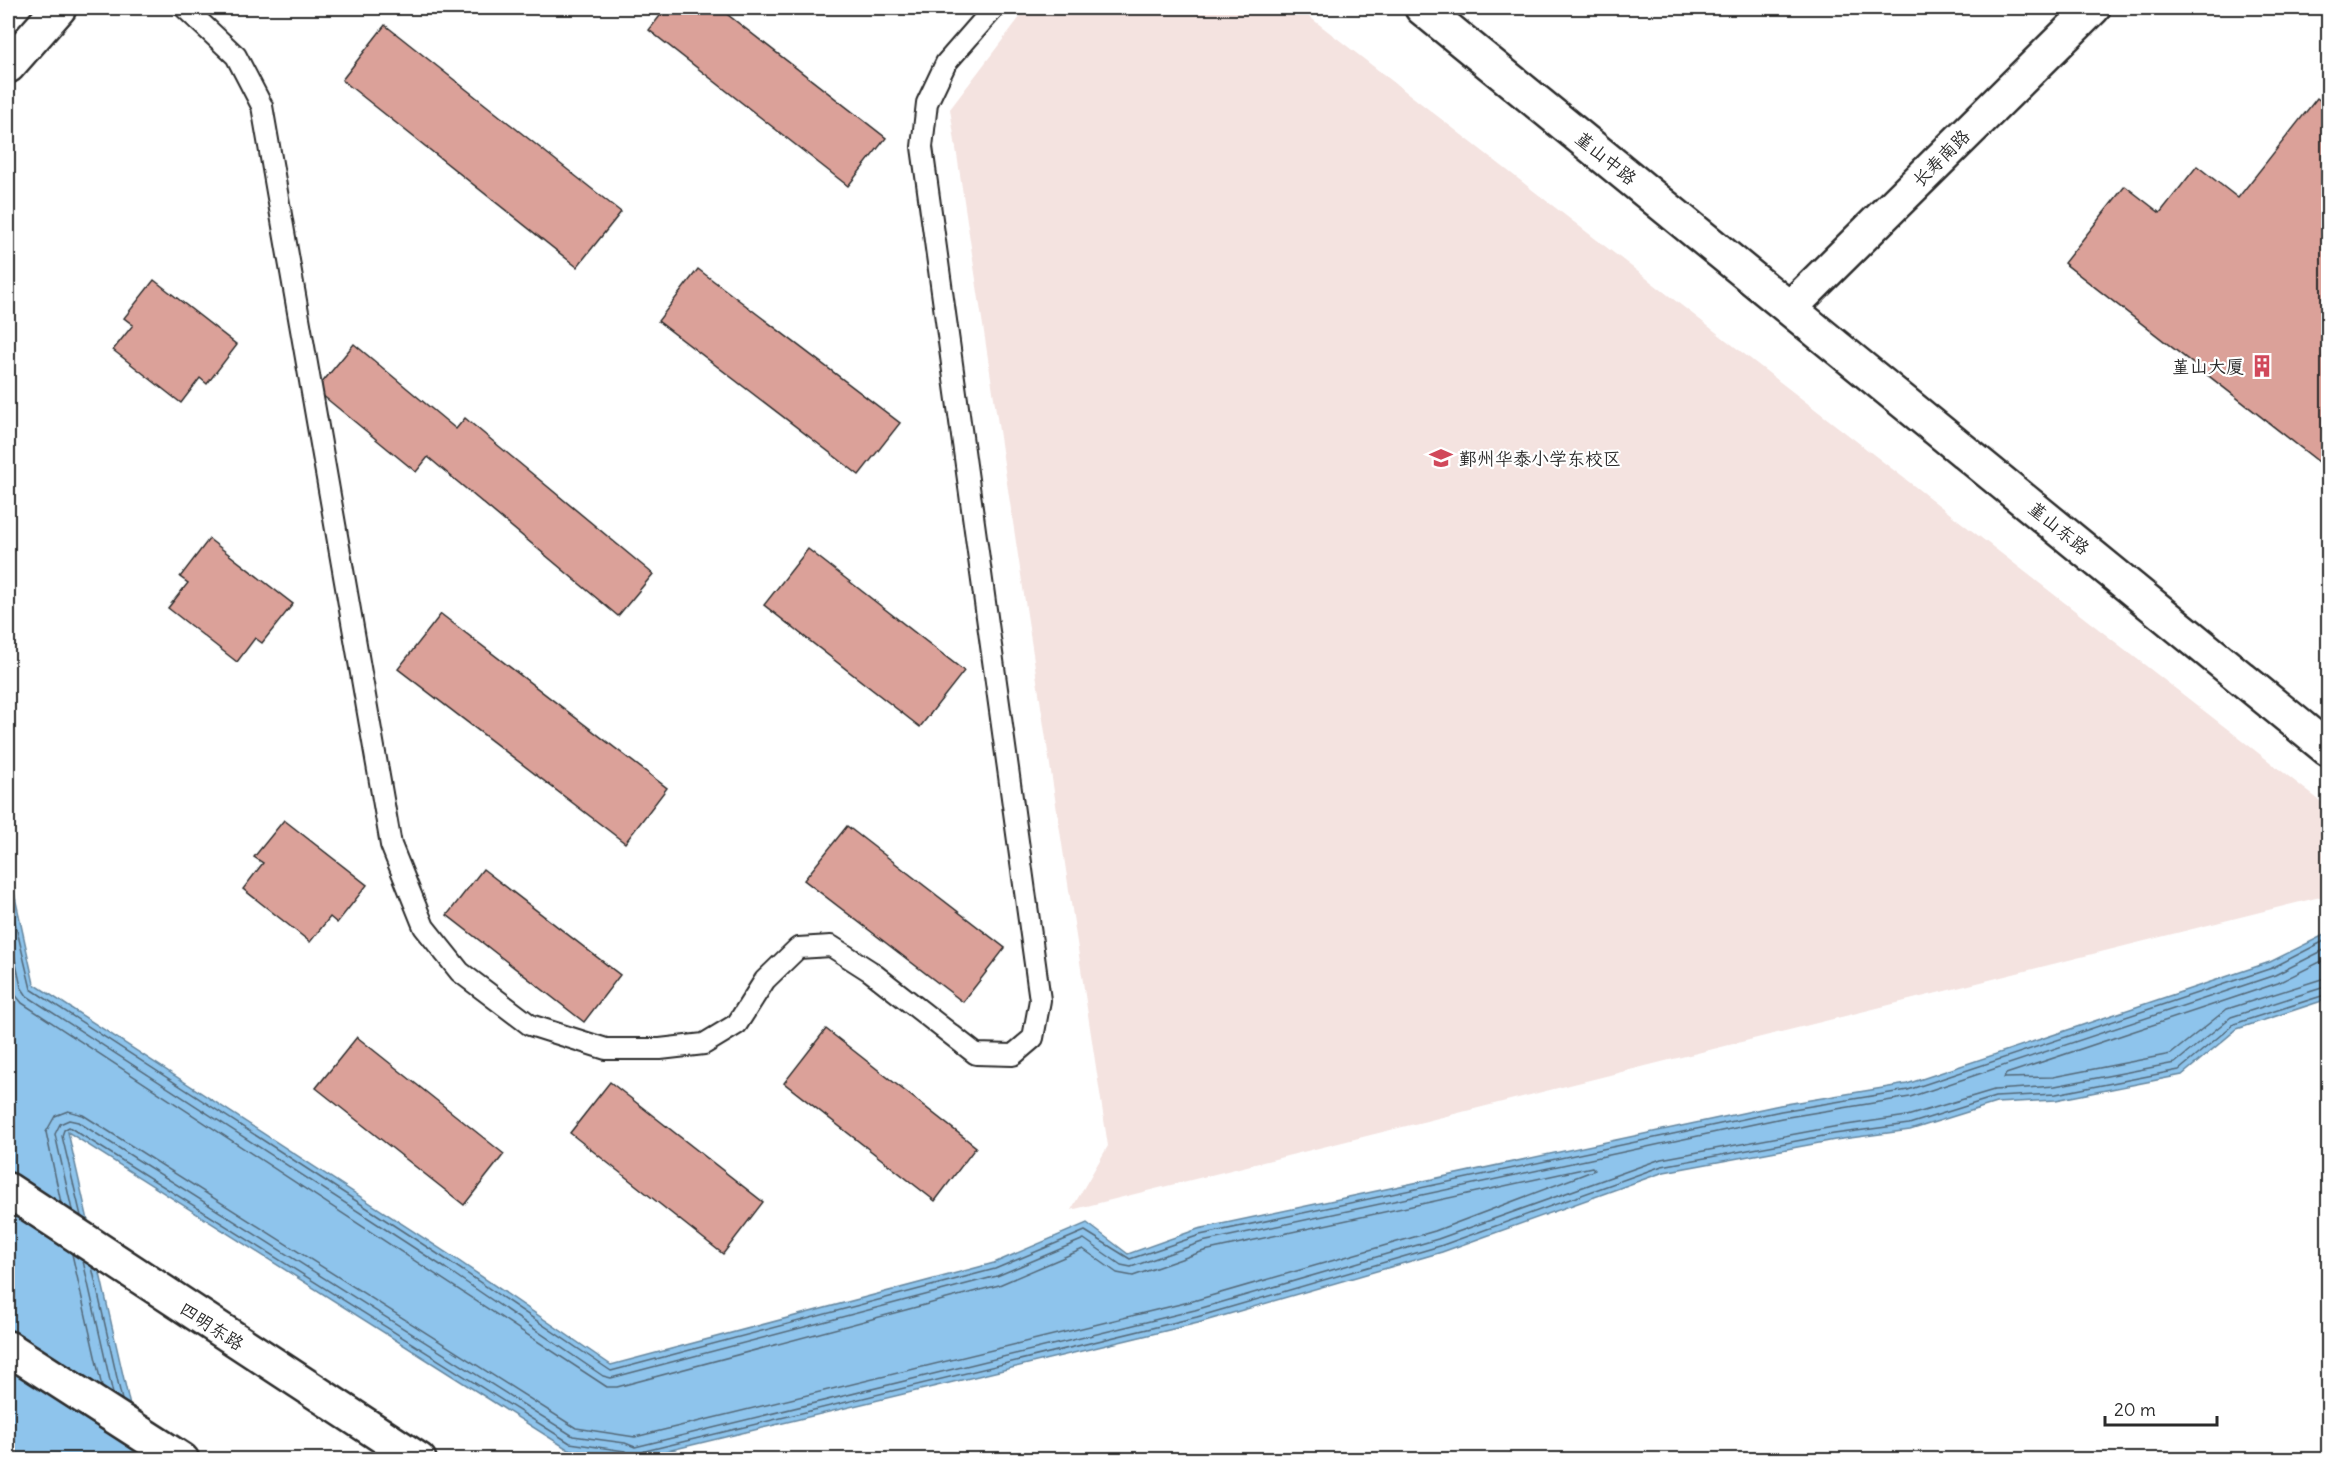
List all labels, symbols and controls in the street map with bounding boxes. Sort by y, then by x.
street label: 长寿南路 [1907,124,1975,192]
street label: 堇山中路 [1571,126,1641,190]
building icon: 堇山大厦 [2249,353,2275,379]
place label: 堇山大厦 [2172,355,2244,378]
school or university icon: 鄞州华泰小学东校区 [1428,445,1454,471]
place label: 鄞州华泰小学东校区 [1459,447,1621,470]
street label: 堇山东路 [2024,496,2094,560]
street label: 四明东路 [176,1297,248,1355]
scale bar [2105,1389,2218,1427]
text: 20 m [2114,1398,2156,1421]

